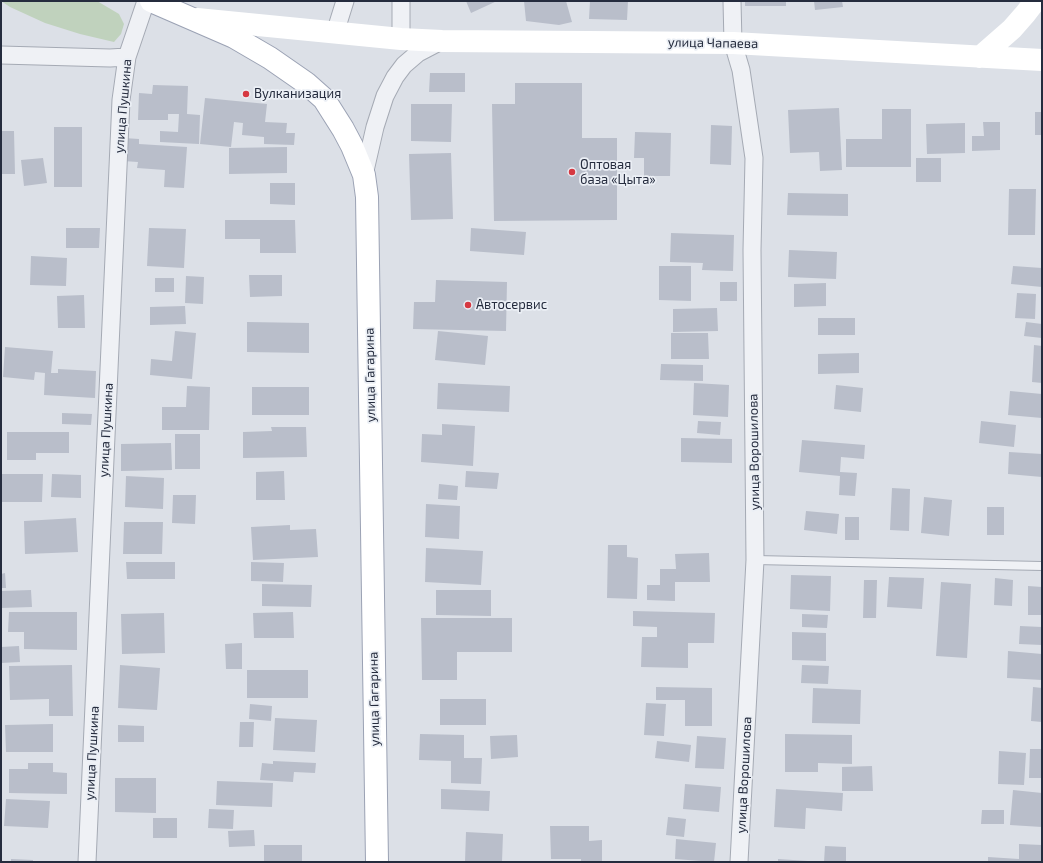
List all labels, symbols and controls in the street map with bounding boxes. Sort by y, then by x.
street label: улица Чапаева [668,34,758,52]
street label: улица Пушкина [111,58,135,154]
place label: Вулканизация [254,86,341,102]
marker: Вулканизация [241,89,251,99]
place label: Оптовая база «Цыта» [580,157,656,188]
marker: Оптовая база «Цыта» [567,167,577,177]
place label: Автосервис [476,297,547,313]
marker: Автосервис [463,300,473,310]
street label: улица Гагарина [361,327,379,423]
street label: улица Пушкина [96,382,116,478]
street label: улица Ворошилова [745,393,763,511]
street label: улица Гагарина [365,651,383,747]
street label: улица Пушкина [82,705,102,801]
street label: улица Ворошилова [733,716,755,834]

